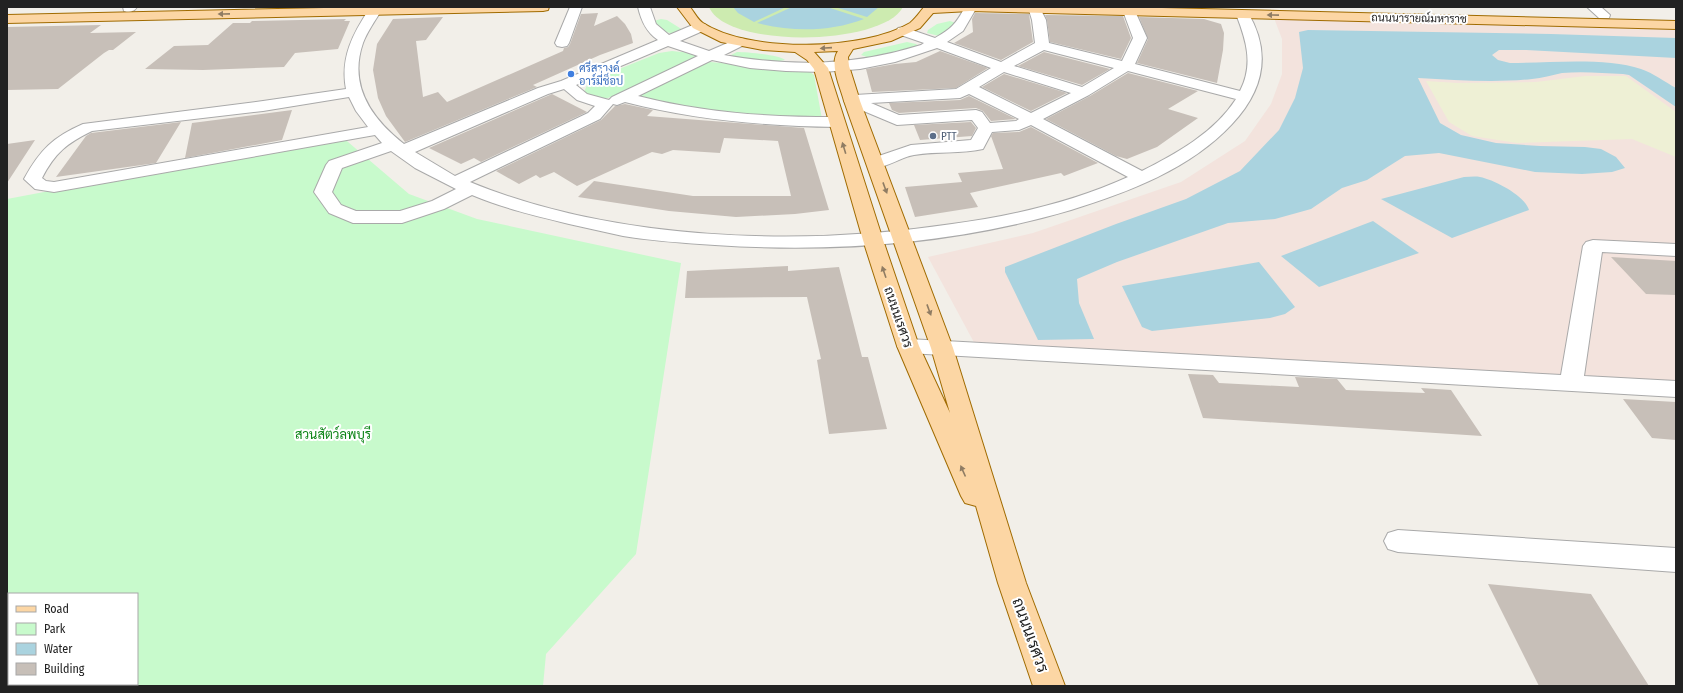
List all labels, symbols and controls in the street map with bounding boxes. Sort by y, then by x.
street label: ถนนนารายณ์มหาราช [1371,9,1467,26]
one-way arrow [217,11,230,17]
one-way arrow [1267,11,1279,18]
one-way arrow [820,45,832,52]
place label: ศรีสุรางค์ อาร์มี่ช็อป [579,60,623,88]
marker: ศรีสุรางค์ อาร์มี่ช็อป [566,69,576,79]
place label: PTT [941,130,958,143]
marker: PTT [928,131,938,141]
one-way arrow [841,142,847,154]
one-way arrow [882,183,888,195]
one-way arrow [880,266,886,278]
street label: ถนนนเรศวร [881,285,916,350]
one-way arrow [926,305,932,317]
park label: สวนสัตว์ลพบุรี [295,425,371,444]
one-way arrow [960,465,966,476]
legend [8,593,138,685]
street label: ถนนนเรศวร [1008,595,1053,675]
text: Road [44,602,69,616]
text: Park [44,622,66,636]
text: Water [44,642,73,656]
text: Building [44,662,85,676]

